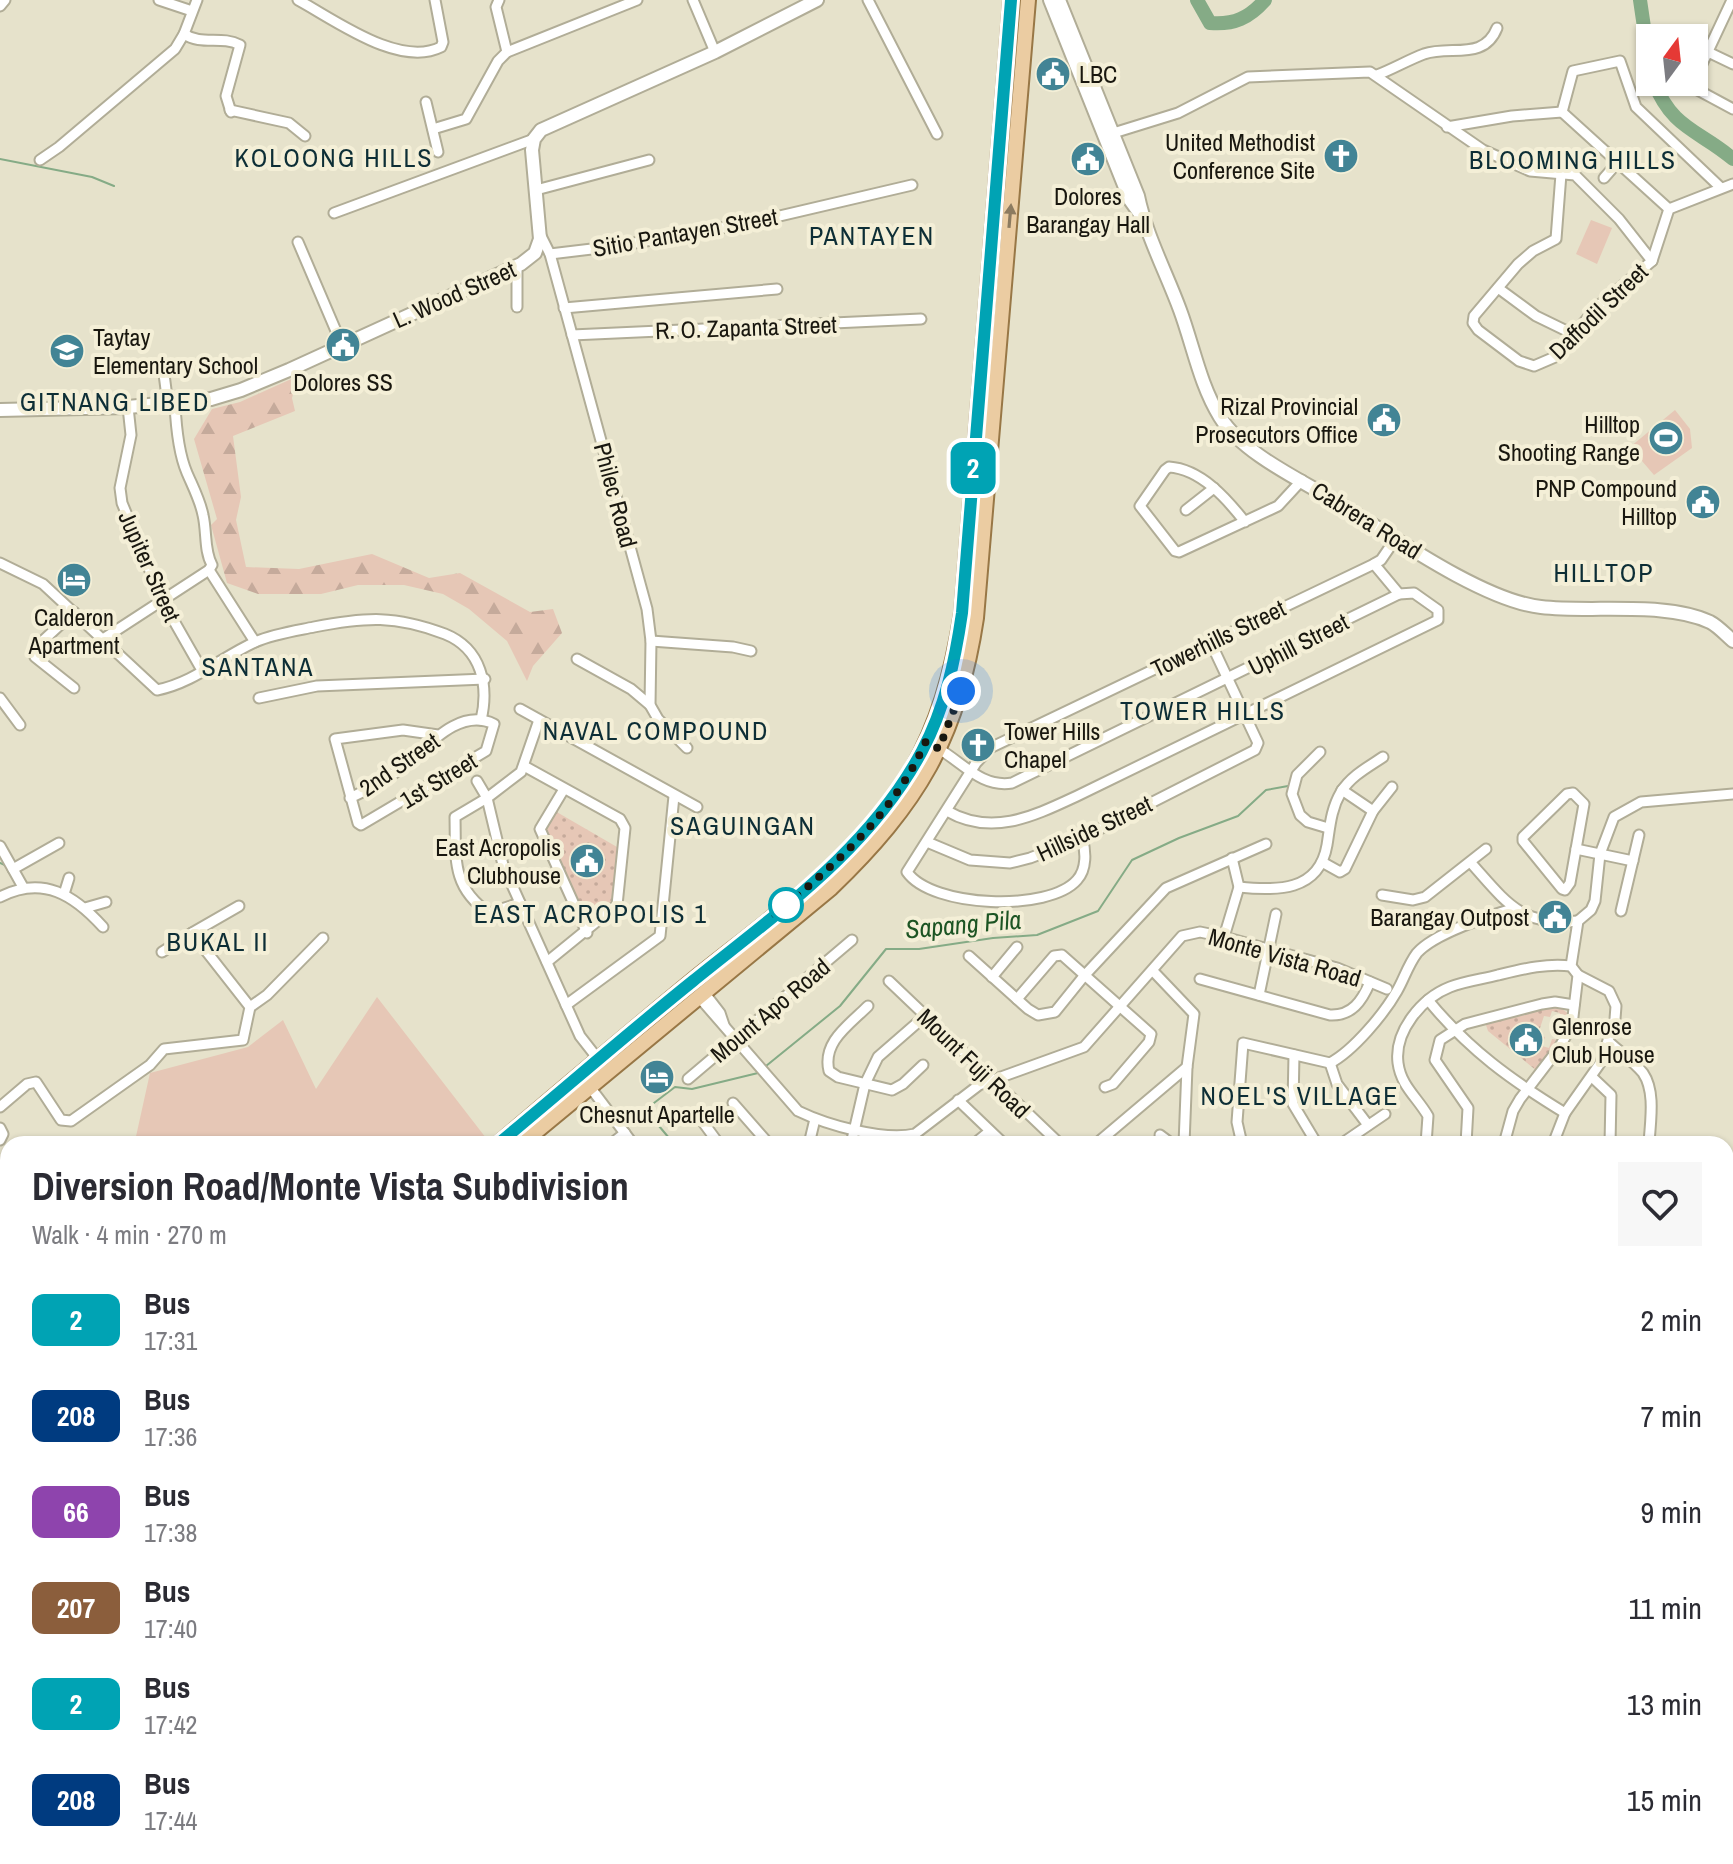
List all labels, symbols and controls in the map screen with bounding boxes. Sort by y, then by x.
north arrow [1636,24,1708,96]
map controls [1636,24,1708,96]
public building icon: LBC [1034,55,1072,93]
place label: LBC [1079,58,1117,90]
place label: United Methodist Conference Site [1165,126,1316,186]
church icon: United Methodist Conference Site [1322,137,1360,175]
district label: KOLOONG HILLS [234,140,434,175]
public building icon: Dolores Barangay Hall [1069,140,1107,178]
district label: BLOOMING HILLS [1469,142,1677,177]
place label: Dolores Barangay Hall [1026,180,1150,240]
street label: Sitio Pantayen Street [590,200,780,264]
one-way arrow [1004,203,1017,228]
district label: PANTAYEN [809,218,935,253]
street label: L. Wood Street [388,253,521,335]
street label: Daffodil Street [1542,256,1655,366]
street label: R. O. Zapanta Street [655,308,838,346]
place label: Taytay Elementary School [93,321,258,381]
public building icon: Dolores SS [324,326,362,364]
school or university icon: Taytay Elementary School [48,332,86,370]
place label: Dolores SS [293,366,393,398]
district label: GITNANG LIBED [20,384,210,419]
place label: Rizal Provincial Prosecutors Office [1195,390,1358,450]
public building icon: Rizal Provincial Prosecutors Office [1365,401,1403,439]
place label: Hilltop Shooting Range [1498,408,1640,468]
sports icon: Hilltop Shooting Range [1647,419,1685,457]
street label: Philec Road [587,439,645,551]
line badge: 2 [947,442,999,494]
text: 2 [967,449,979,487]
place label: PNP Compound Hilltop [1535,472,1677,532]
street label: Cabrera Road [1306,474,1428,566]
public building icon: PNP Compound Hilltop [1684,483,1722,521]
street label: Jupiter Street [111,506,189,627]
district label: HILLTOP [1554,555,1654,590]
hotel icon: Calderon Apartment [55,561,93,599]
street label: Towerhills Street [1146,592,1291,684]
place label: Calderon Apartment [28,601,120,661]
street label: Uphill Street [1242,605,1354,683]
district label: SANTANA [201,649,315,684]
your location [941,671,981,711]
district label: TOWER HILLS [1120,693,1286,728]
district label: NAVAL COMPOUND [543,713,769,748]
place label: Tower Hills Chapel [1004,715,1100,775]
street label: 2nd Street [353,725,446,803]
church icon: Tower Hills Chapel [959,726,997,764]
street label: 1st Street [394,744,483,815]
street label: Hillside Street [1031,787,1157,869]
district label: SAGUINGAN [670,808,816,843]
place label: East Acropolis Clubhouse [435,831,561,891]
public building icon: East Acropolis Clubhouse [568,842,606,880]
unlabelled marker [769,888,803,922]
district label: EAST ACROPOLIS 1 [474,896,708,931]
public building icon: Barangay Outpost [1536,898,1574,936]
water label: Sapang Pila [904,901,1023,946]
place label: Barangay Outpost [1370,901,1530,933]
street label: Monte Vista Road [1205,920,1365,994]
district label: BUKAL II [167,924,269,959]
street label: Mount Apo Road [704,951,836,1069]
street label: Mount Fuji Road [911,1001,1037,1125]
place label: Glenrose Club House [1552,1010,1655,1070]
public building icon: Glenrose Club House [1507,1021,1545,1059]
hotel icon: Chesnut Apartelle [638,1058,676,1096]
district label: NOEL'S VILLAGE [1200,1078,1400,1113]
place label: Chesnut Apartelle [579,1098,735,1130]
text: Diversion Road/Monte Vista Subdivision [32,1161,629,1212]
button: heart [1618,1162,1702,1246]
text: Walk · 4 min · 270 m [32,1217,227,1252]
text: Bus [144,1283,190,1323]
text: 2 min [1640,1300,1702,1340]
text: 2 [70,1301,82,1339]
text: 17:31 [144,1323,197,1358]
text: Bus [144,1379,190,1419]
text: 7 min [1640,1396,1702,1436]
text: 208 [57,1397,95,1435]
text: 17:36 [144,1419,197,1454]
text: Bus [144,1475,190,1515]
text: 9 min [1640,1492,1702,1532]
text: 66 [63,1493,89,1531]
text: 17:38 [144,1515,197,1550]
text: Bus [144,1571,190,1611]
text: 11 min [1629,1588,1702,1628]
text: 207 [57,1589,95,1627]
text: 17:40 [144,1611,197,1646]
text: Bus [144,1667,190,1707]
text: 13 min [1627,1684,1702,1724]
text: 2 [70,1685,82,1723]
text: 17:42 [144,1707,197,1742]
text: Bus [144,1763,190,1803]
text: 15 min [1627,1780,1702,1820]
text: 208 [57,1781,95,1819]
text: 17:44 [144,1803,197,1838]

